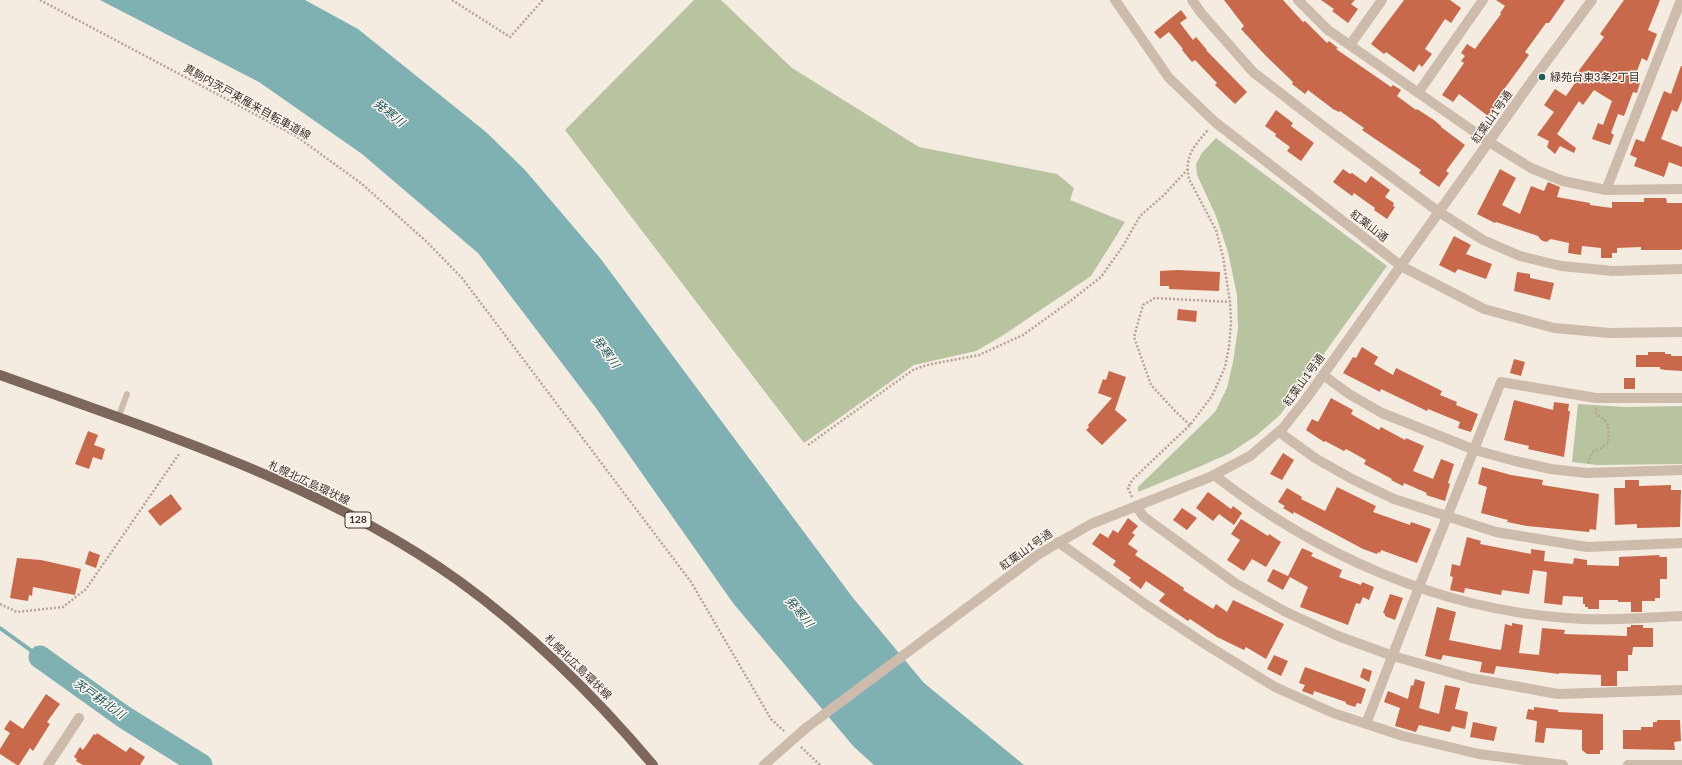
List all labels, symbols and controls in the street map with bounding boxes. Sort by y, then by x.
street label: 真駒内茨戸東雁来自転車道線 [181,62,313,142]
place label: 緑苑台東3条2丁目 [1550,70,1640,84]
marker: 緑苑台東3条2丁目 [1537,72,1547,82]
street label: 紅葉山1号通 [1469,88,1515,146]
water label: 発寒川 [370,96,408,130]
street label: 紅葉山通 [1348,207,1390,245]
water label: 発寒川 [590,333,622,371]
street label: 紅葉山1号通 [1281,351,1327,409]
street label: 札幌北広島環状線 [266,458,352,508]
road number: 128 [345,512,371,528]
street label: 紅葉山1号通 [997,527,1055,573]
water label: 発寒川 [782,594,816,630]
street label: 札幌北広島環状線 [542,632,614,702]
water label: 茨戸耕北川 [70,676,128,722]

